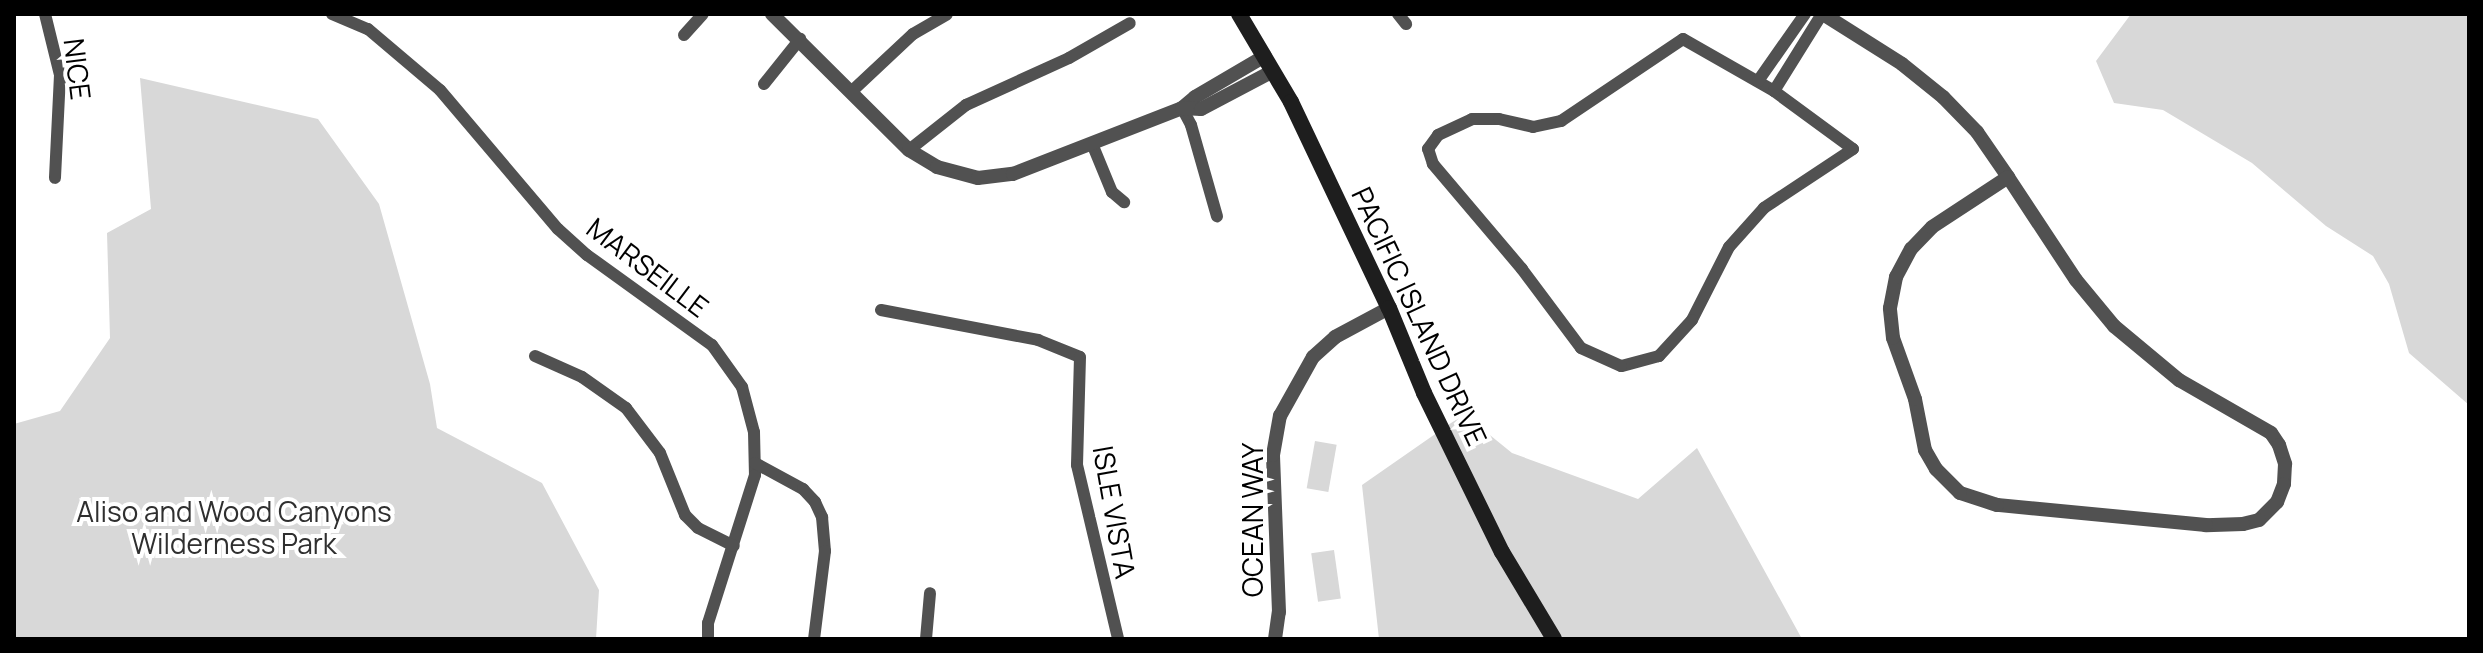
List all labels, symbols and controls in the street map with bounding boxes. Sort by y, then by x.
street label: NICE [58,36,98,102]
street label: PACIFIC ISLAND DRIVE [1345,182,1495,450]
street label: MARSEILLE [581,210,715,324]
street label: ISLE VISTA [1087,443,1143,581]
street label: OCEAN WAY [1235,443,1269,597]
park label: Aliso and Wood Canyons Wilderness Park [76,494,392,560]

